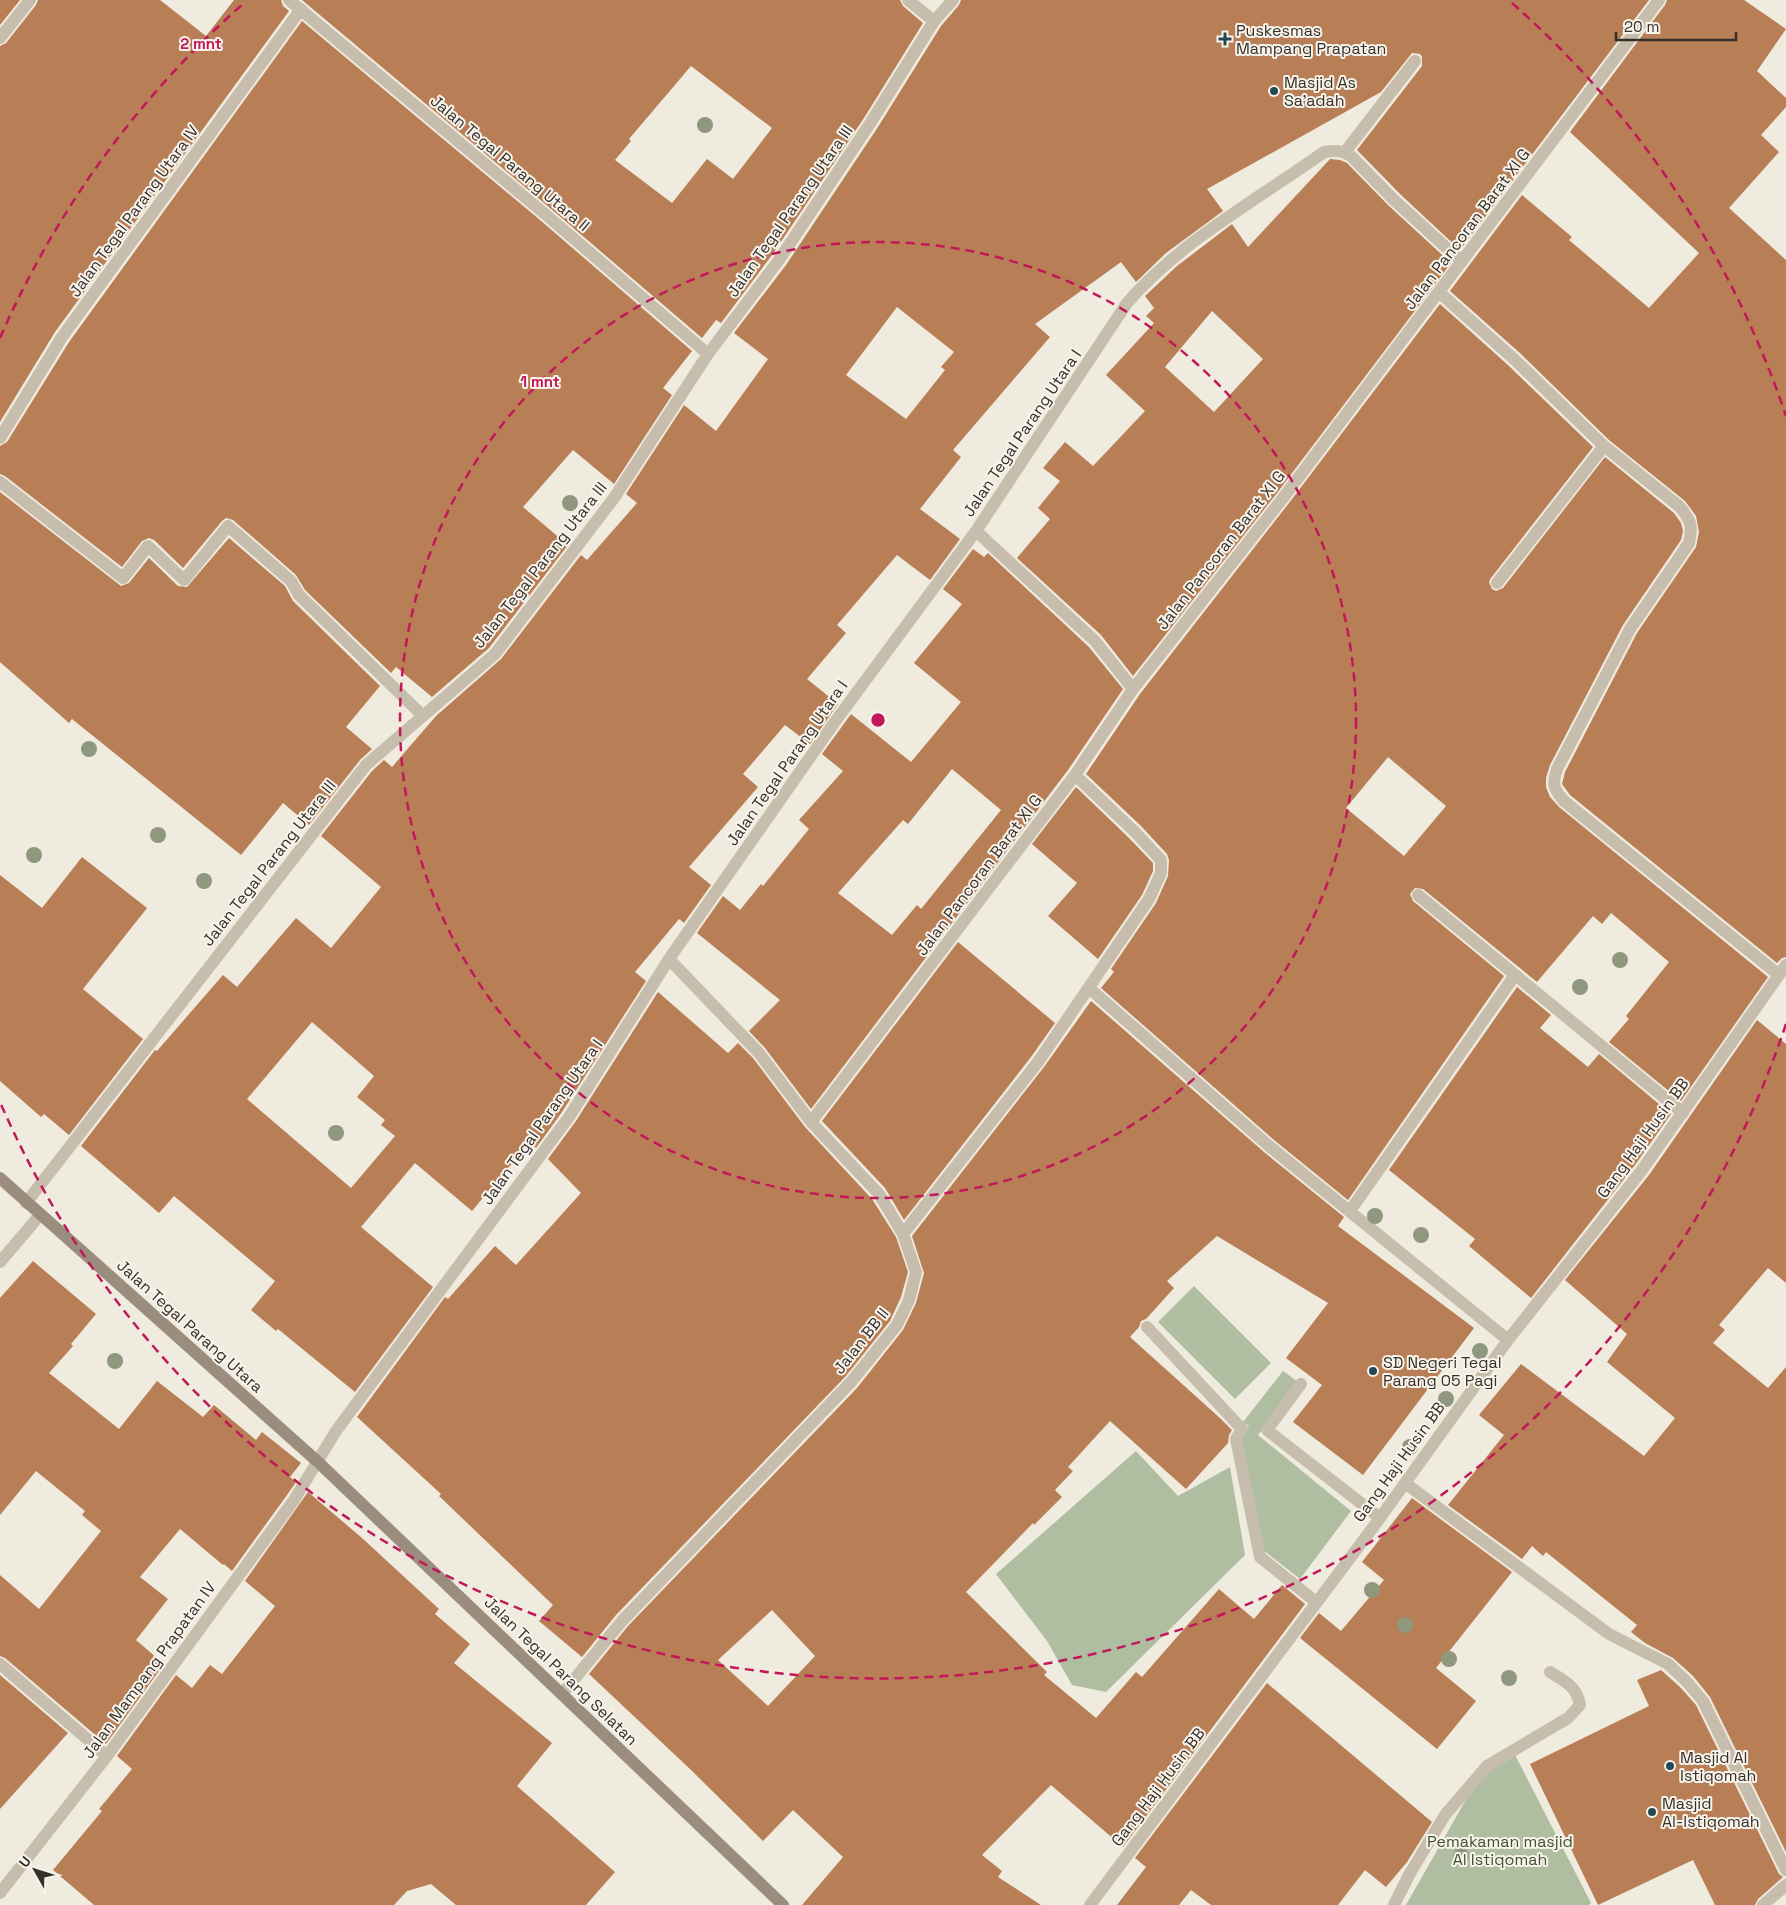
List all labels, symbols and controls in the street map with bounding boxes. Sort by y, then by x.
scale bar [1616,10,1736,42]
text: 20 m [1624,17,1659,36]
place label: Puskesmas Mampang Prapatan [1236,20,1386,59]
marker: Puskesmas Mampang Prapatan [1218,32,1232,46]
text: 2 mnt [180,34,222,53]
place label: Masjid As Sa'adah [1284,72,1356,111]
marker: Masjid As Sa'adah [1268,85,1280,97]
street label: Jalan Tegal Parang Utara II [426,90,594,236]
street label: Jalan Tegal Parang Utara IV [65,121,204,301]
street label: Jalan Tegal Parang Utara III [722,121,858,301]
street label: Jalan Pancoran Barat XI G [1399,144,1535,314]
street label: Jalan Tegal Parang Utara I [958,345,1086,521]
text: 1 mnt [520,372,560,391]
street label: Jalan Pancoran Barat XI G [1152,466,1290,634]
street label: Jalan Tegal Parang Utara III [468,478,612,652]
street label: Jalan Tegal Parang Utara I [722,676,852,850]
centre of rings [869,711,887,729]
street label: Jalan Tegal Parang Utara III [197,776,341,950]
street label: Jalan Pancoran Barat XI G [911,790,1047,960]
street label: Jalan Tegal Parang Utara I [477,1035,607,1209]
street label: Gang Haji Husin BB [1592,1074,1694,1202]
street label: Jalan Tegal Parang Utara [113,1255,267,1397]
street label: Jalan BB II [829,1304,893,1378]
place label: SD Negeri Tegal Parang 05 Pagi [1383,1352,1502,1391]
marker: SD Negeri Tegal Parang 05 Pagi [1367,1365,1379,1377]
street label: Gang Haji Husin BB [1348,1398,1450,1526]
street label: Jalan Mampang Prapatan IV [78,1577,220,1763]
street label: Jalan Tegal Parang Selatan [480,1592,642,1750]
street label: Gang Haji Husin BB [1106,1723,1210,1851]
place label: Masjid Al Istiqomah [1680,1747,1756,1786]
marker: Masjid Al Istiqomah [1664,1760,1676,1772]
place label: Masjid Al-Istiqomah [1662,1793,1760,1832]
marker: Masjid Al-Istiqomah [1646,1806,1658,1818]
park label: Pemakaman masjid Al Istiqomah [1427,1831,1573,1870]
north arrow [10,1845,60,1895]
text: U [15,1852,35,1871]

